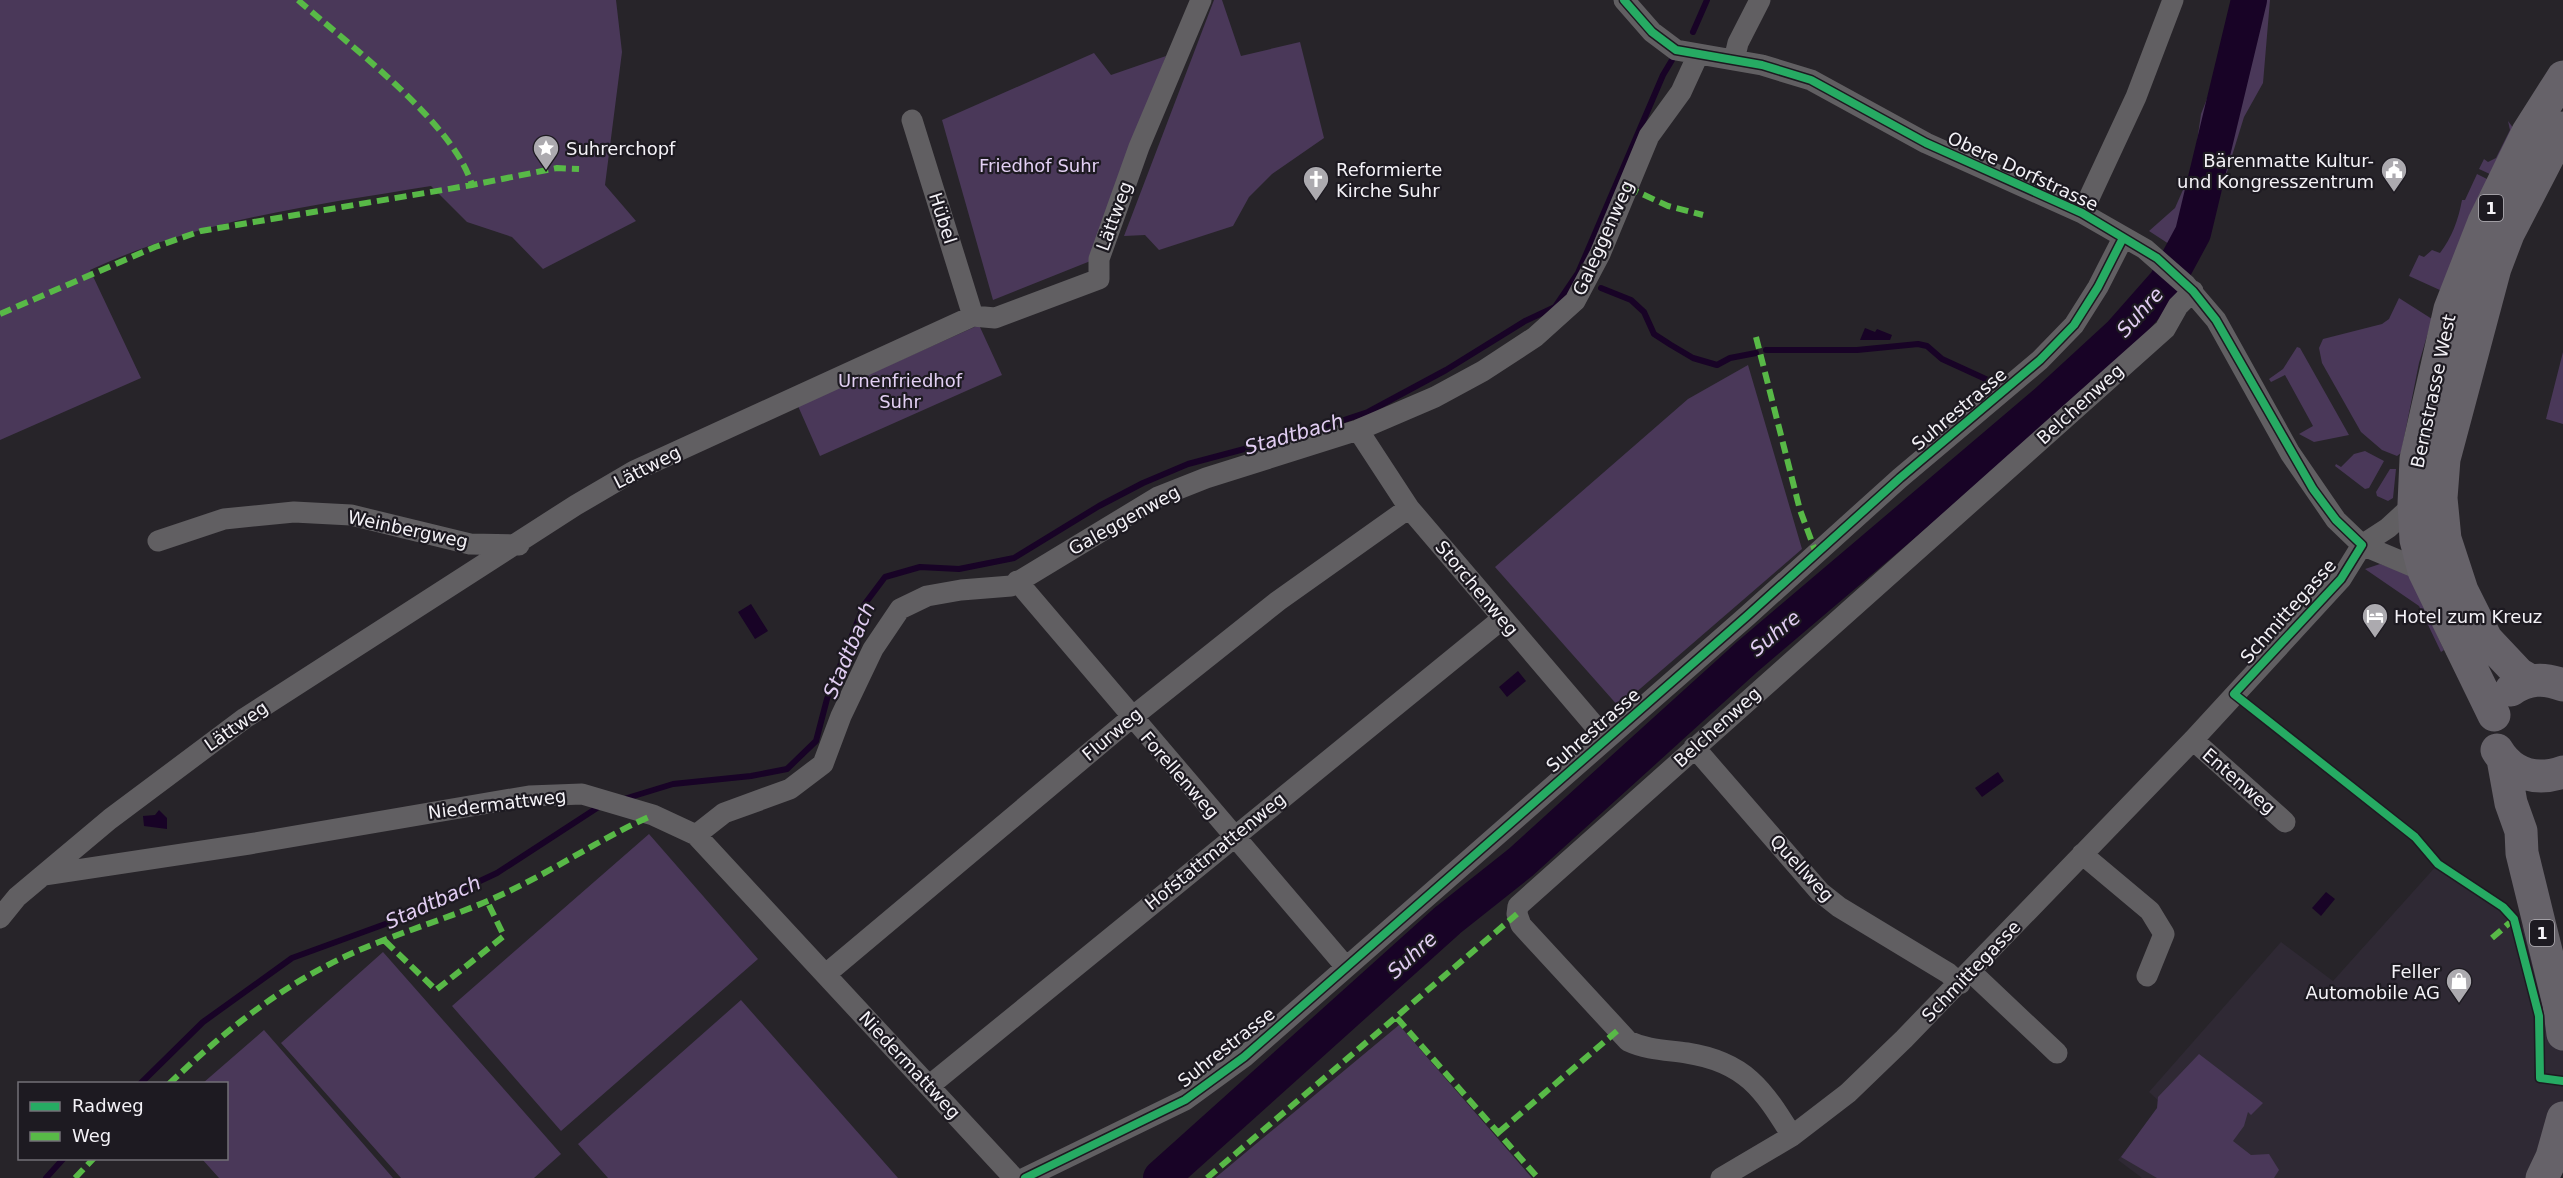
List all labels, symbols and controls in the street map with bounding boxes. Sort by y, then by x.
street label: Obere Dorfstrasse [1944,127,2102,215]
place icon: Suhrerchopf [531,133,561,171]
place label: Suhrerchopf [566,138,676,159]
place label: Bärenmatte Kultur- und Kongresszentrum [2177,150,2374,192]
park label: Friedhof Suhr [979,155,1100,176]
public building icon: Bärenmatte Kultur- und Kongresszentrum [2379,155,2409,193]
place label: Reformierte Kirche Suhr [1336,159,1442,201]
church icon: Reformierte Kirche Suhr [1301,164,1331,202]
street label: Galeggenweg [1568,177,1638,299]
street label: Lättweg [1092,178,1136,254]
street label: Hübel [925,190,961,246]
road number: 1 [2479,195,2503,221]
water label: Suhre [2111,282,2169,342]
street label: Bernstrasse West [2406,312,2460,470]
street label: Belchenweg [2032,360,2128,448]
street label: Suhrestrasse [1907,363,2011,455]
park label: Urnenfriedhof Suhr [838,370,963,412]
water label: Stadtbach [1242,408,1346,460]
street label: Lättweg [610,441,684,493]
street label: Galeggenweg [1065,481,1183,559]
street label: Weinbergweg [346,506,470,552]
street label: Storchenweg [1431,536,1523,640]
street label: Schmittegasse [2236,555,2340,667]
water label: Stadtbach [818,598,880,702]
hotel icon: Hotel zum Kreuz [2360,601,2390,639]
water label: Suhre [1745,605,1805,661]
place label: Hotel zum Kreuz [2394,606,2542,627]
street label: Belchenweg [1669,683,1765,771]
street label: Suhrestrasse [1542,684,1644,776]
street label: Lättweg [200,697,272,755]
street label: Flurweg [1078,703,1146,765]
street label: Forellenweg [1136,727,1224,823]
street label: Entenweg [2198,744,2280,818]
street label: Niedermattweg [427,785,567,823]
street label: Hofstattmattenweg [1140,788,1290,914]
street label: Quellweg [1766,830,1838,906]
water label: Stadtbach [382,870,484,934]
street label: Schmittegasse [1917,916,2025,1026]
road number: 1 [2530,920,2554,946]
water label: Suhre [1382,926,1442,984]
place label: Feller Automobile AG [2305,961,2441,1003]
shop icon: Feller Automobile AG [2444,966,2474,1004]
street label: Suhrestrasse [1173,1003,1279,1091]
street label: Niedermattweg [855,1007,965,1123]
legend [18,1082,228,1160]
text: Radweg [72,1095,144,1116]
text: Weg [72,1125,111,1146]

